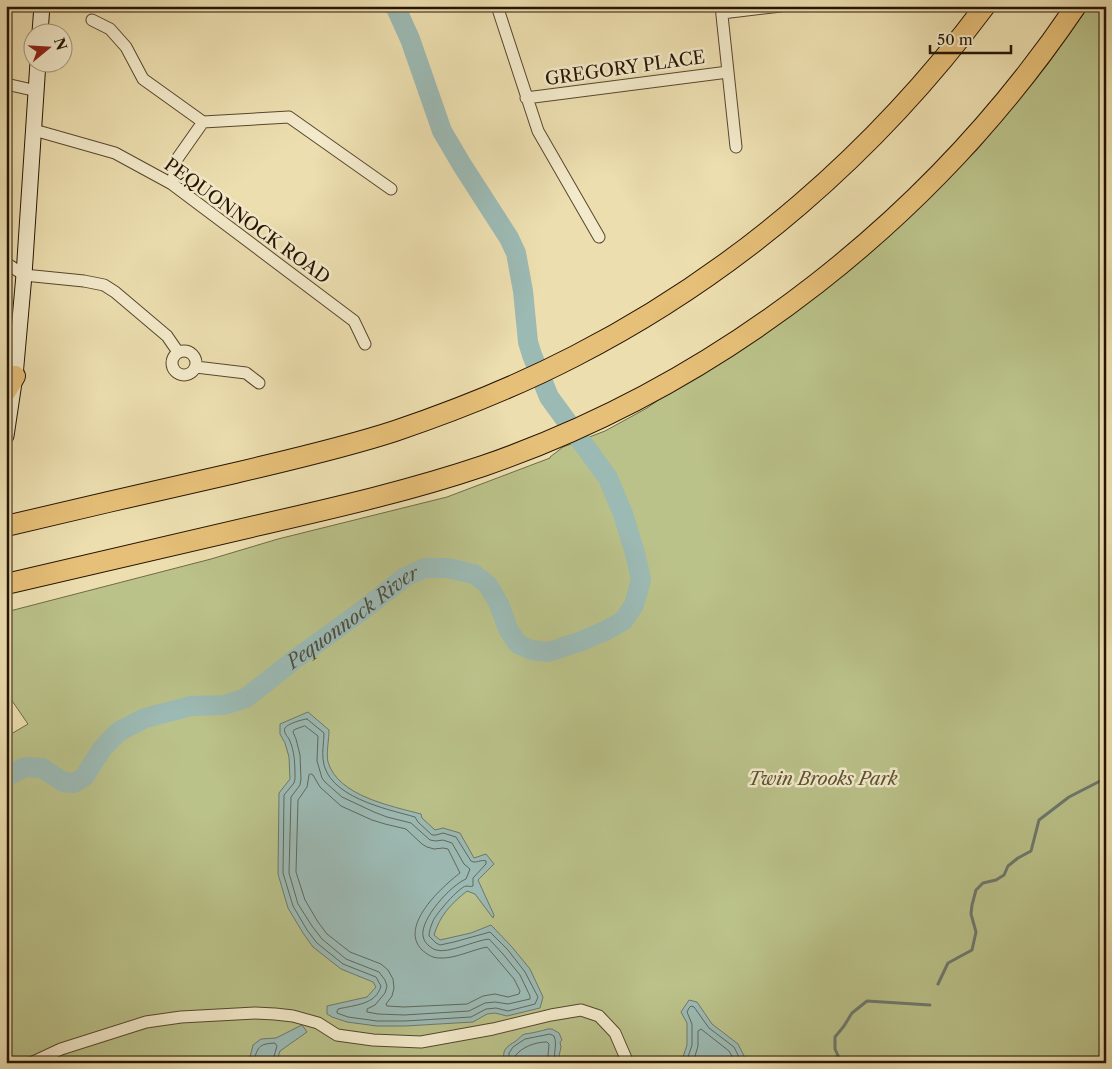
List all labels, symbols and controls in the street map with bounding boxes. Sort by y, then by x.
north arrow [22,22,72,72]
scale bar [930,22,1011,54]
text: 50 m [937,30,973,49]
text: N [50,35,71,53]
street label: GREGORY PLACE [544,46,706,90]
street label: PEQUONNOCK ROAD [160,153,334,289]
water label: Pequonnock River [280,561,423,674]
park label: Twin Brooks Park [748,768,898,790]

